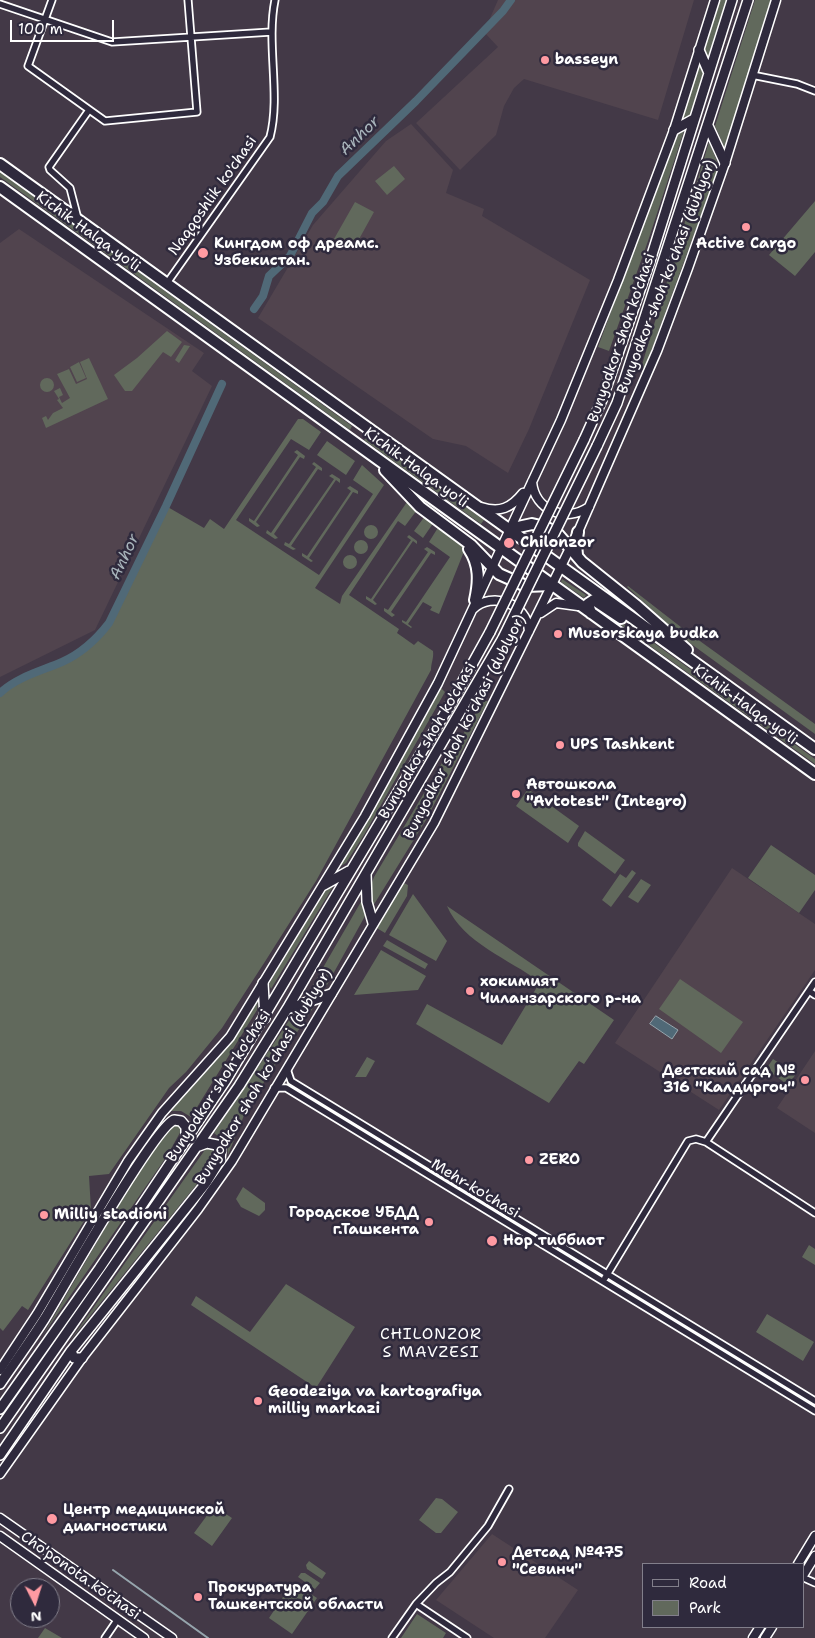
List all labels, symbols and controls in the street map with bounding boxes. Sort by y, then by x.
scale bar [12,10,116,42]
text: 100 m [18,19,63,39]
place label: basseyn [555,51,618,69]
marker: basseyn [539,54,551,66]
water label: Anhor [336,112,384,160]
street label: Naqqoshlik ko'chasi [165,133,261,259]
street label: Bunyodkor shoh koʻchasi (dublyor) [614,157,720,397]
street label: Kichik Halqa yo'li [32,188,144,276]
marker: Active Cargo [740,221,752,233]
place label: Кингдом оф дреамс. Узбекистан. [214,235,379,270]
place label: Active Cargo [696,235,796,253]
marker: Кингдом оф дреамс. Узбекистан. [196,246,210,260]
street label: Bunyodkor shoh ko'chasi [584,251,660,425]
street label: Kichik Halqa yo'li [360,424,472,512]
water label: Anhor [106,531,144,583]
place label: Chilonzor [520,534,595,552]
marker: Chilonzor [502,536,516,550]
street label: Bunyodkor shoh koʻchasi (dublyor) [400,612,530,842]
place label: Musorskaya budka [568,625,719,643]
marker: Musorskaya budka [552,628,564,640]
street label: Bunyodkor shoh ko'chasi [376,659,480,823]
street label: Kichik Halqa yo'li [689,661,801,749]
place label: UPS Tashkent [570,736,675,754]
marker: UPS Tashkent [554,739,566,751]
place label: Автошкола "Avtotest" (Integro) [526,776,687,811]
marker: Автошкола "Avtotest" (Integro) [510,788,522,800]
street label: Bunyodkor shoh koʻchasi (dublyor) [192,965,336,1189]
place label: хокимият Чиланзарского р-на [480,973,641,1008]
marker: хокимият Чиланзарского р-на [464,985,476,997]
street label: Bunyodkor shoh ko'chasi [163,1006,275,1166]
place label: Дестский сад № 316 "Калдиргоч" [662,1062,795,1097]
marker: Дестский сад № 316 "Калдиргоч" [799,1074,811,1086]
place label: ZERO [539,1151,580,1169]
marker: ZERO [523,1154,535,1166]
street label: Mehr ko'chasi [428,1156,522,1222]
place label: Городское УБДД г.Ташкента [289,1204,419,1239]
place label: Milliy stadioni [54,1206,167,1224]
marker: Milliy stadioni [38,1209,50,1221]
marker: Городское УБДД г.Ташкента [423,1216,435,1228]
place label: Нор тиббиот [503,1232,604,1250]
marker: Нор тиббиот [485,1234,499,1248]
district label: CHILONZOR S MAVZESI [379,1325,483,1363]
place label: Geodeziya va kartografiya milliy markazi [268,1383,482,1418]
marker: Geodeziya va kartografiya milliy markazi [252,1395,264,1407]
place label: Центр медицинской диагностики [63,1501,225,1536]
marker: Центр медицинской диагностики [45,1512,59,1526]
street label: Cho'ponota ko'chasi [17,1528,143,1624]
place label: Детсад №475 "Севинч" [512,1544,623,1579]
marker: Детсад №475 "Севинч" [496,1556,508,1568]
legend [642,1563,805,1628]
text: Road [689,1573,727,1593]
north arrow [10,1578,60,1628]
place label: Прокуратура Ташкентской области [208,1579,383,1614]
marker: Прокуратура Ташкентской области [192,1591,204,1603]
text: Park [689,1598,721,1618]
text: N [30,1607,43,1626]

